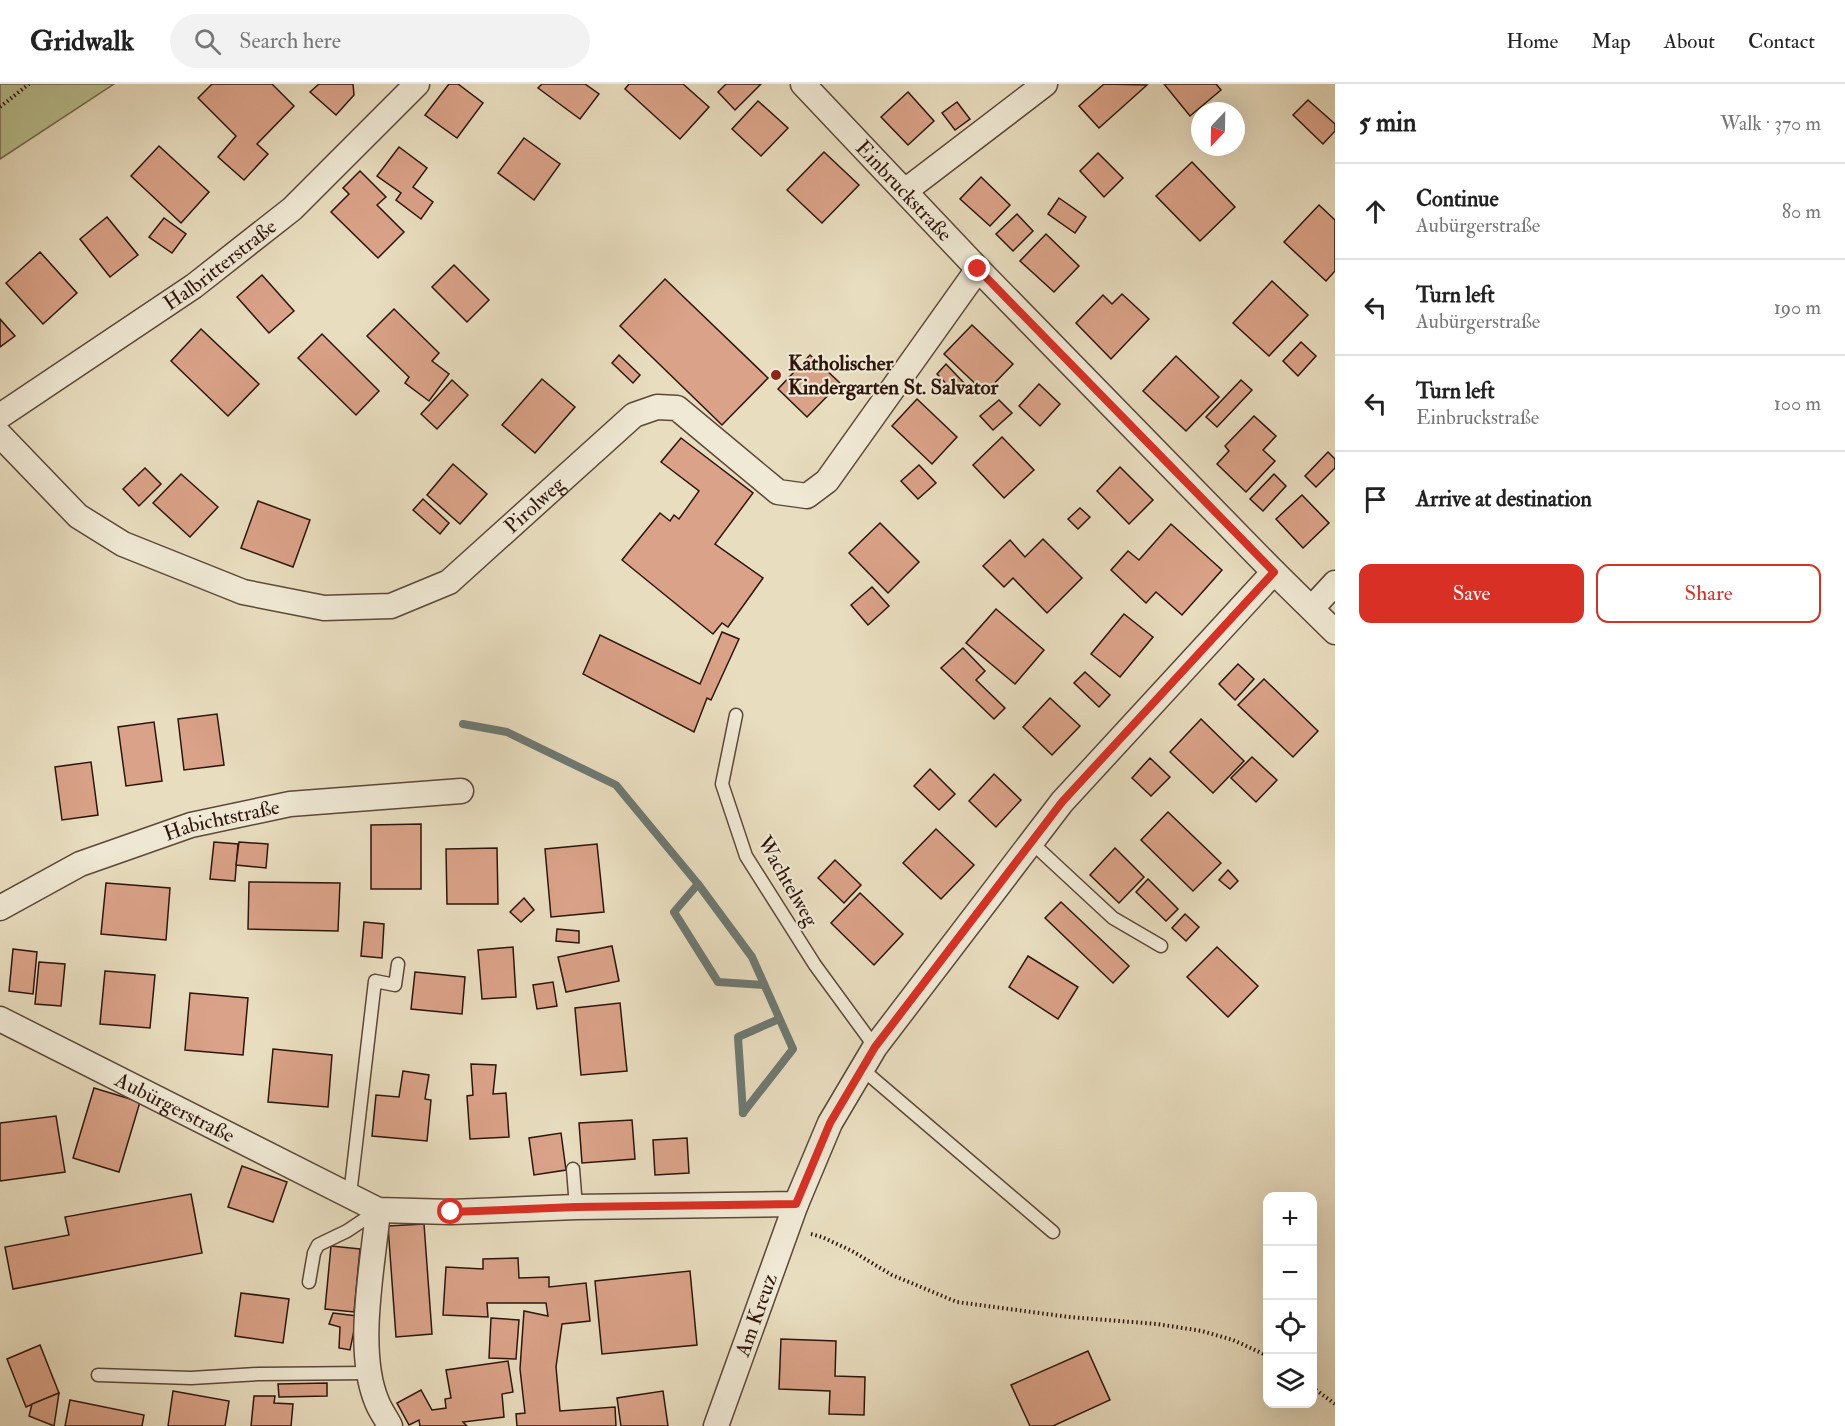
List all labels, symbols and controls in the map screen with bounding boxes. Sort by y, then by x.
search box [170,14,590,68]
text: Gridwalk [30,24,134,59]
icon: search [191,25,224,58]
text: Search here [239,27,341,55]
text: Home [1506,28,1558,55]
text: Map [1591,28,1631,55]
text: About [1664,28,1715,55]
text: Contact [1748,28,1815,55]
north arrow [1191,102,1245,156]
text: 5 min [1359,107,1416,139]
text: Walk · 370 m [1720,111,1821,136]
street label: Einbruckstraße [849,135,958,248]
text: Continue [1416,185,1499,213]
icon: ahead [1359,195,1392,228]
text: 80 m [1782,199,1821,224]
street label: Halbritterstraße [158,213,282,317]
text: Aubürgerstraße [1416,213,1540,238]
route end [964,255,990,281]
text: Turn left [1416,281,1495,309]
icon: left [1359,291,1392,324]
text: 190 m [1774,295,1821,320]
text: Aubürgerstraße [1416,309,1540,334]
place label: Katholischer Kindergarten St. Salvator [788,350,1000,401]
marker: Katholischer Kindergarten St. Salvator [769,368,783,382]
text: Turn left [1416,377,1495,405]
icon: left [1359,387,1392,420]
text: 100 m [1774,391,1821,416]
text: Einbruckstraße [1416,405,1539,430]
street label: Pirolweg [499,471,571,540]
icon: arrive [1359,483,1392,516]
text: Arrive at destination [1416,485,1592,513]
button: Save [1359,564,1584,623]
button: Share [1596,564,1821,623]
street label: Habichtstraße [160,794,282,848]
street label: Wachtelweg [750,830,825,932]
street label: Aubürgerstraße [109,1066,239,1149]
map controls [1263,1192,1317,1408]
button: + [1263,1192,1317,1246]
route start [437,1198,463,1224]
button: − [1263,1246,1317,1300]
street label: Am Kreuz [729,1270,784,1361]
button: locate [1263,1300,1317,1354]
button: layers [1263,1354,1317,1408]

